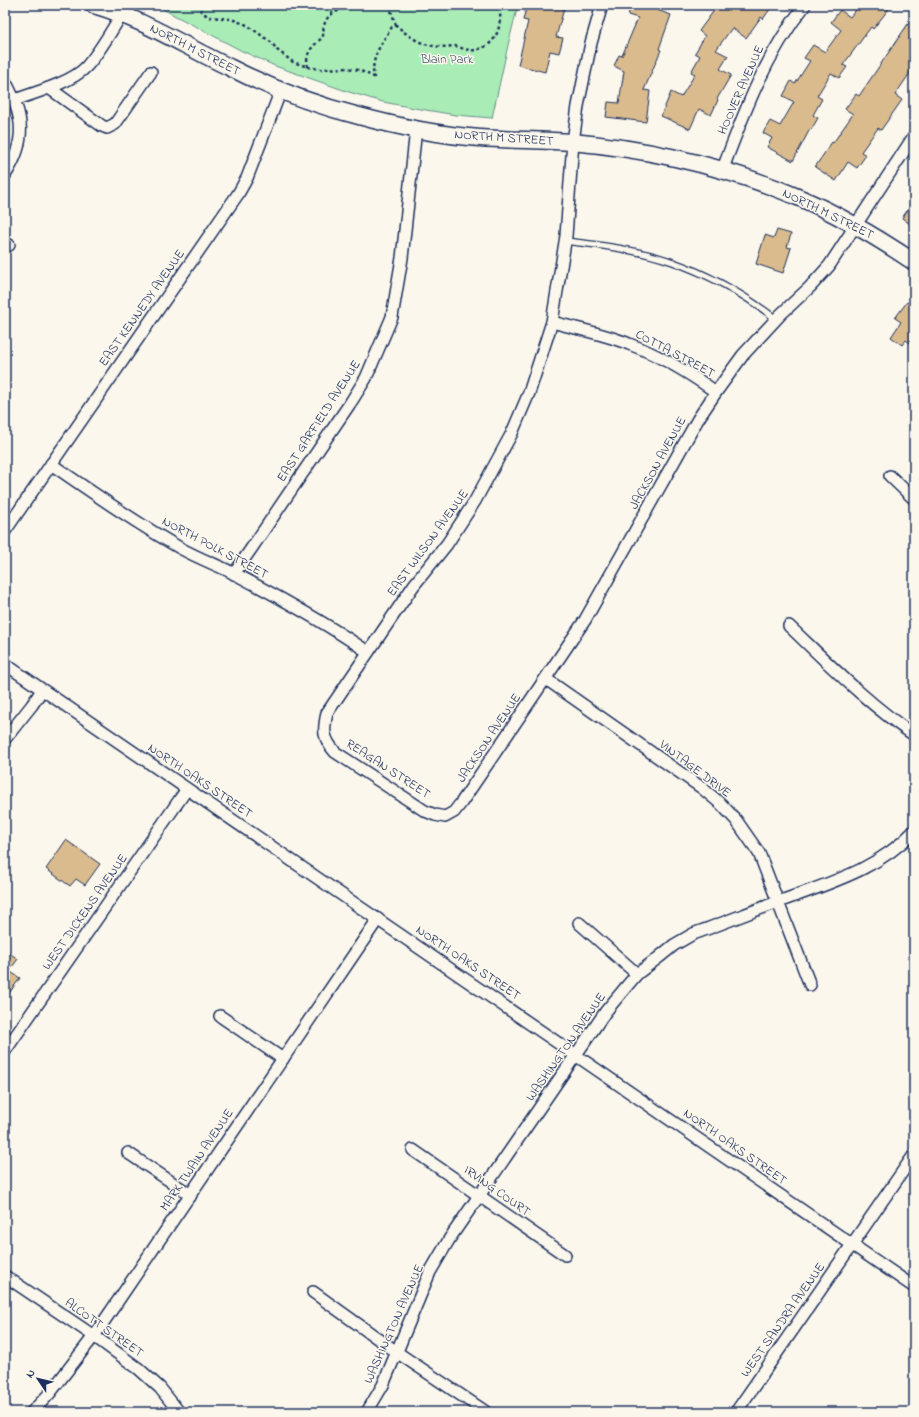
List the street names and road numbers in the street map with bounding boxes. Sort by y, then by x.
street label: NORTH M STREET [146,19,244,81]
street label: HOOVER AVENUE [713,42,769,138]
street label: NORTH M STREET [454,125,555,151]
street label: NORTH M STREET [779,184,877,245]
street label: EAST KENNEDY AVENUE [94,245,190,370]
street label: COTTA STREET [632,325,719,383]
street label: EAST GARFIELD AVENUE [272,356,366,486]
street label: JACKSON AVENUE [625,413,691,513]
street label: EAST WILSON AVENUE [383,485,474,601]
street label: NORTH POLK STREET [159,512,272,584]
street label: JACKSON AVENUE [452,690,526,786]
street label: REAGAN STREET [342,734,434,804]
street label: VINTAGE DRIVE [654,735,735,802]
street label: NORTH OAKS STREET [144,739,257,823]
street label: WEST DICKENS AVENUE [38,850,132,974]
street label: NORTH OAKS STREET [412,921,525,1005]
street label: WASHINGTON AVENUE [521,989,611,1105]
street label: NORTH OAKS STREET [679,1104,791,1190]
street label: MARK TWAIN AVENUE [156,1105,239,1215]
street label: IRVING COURT [460,1161,535,1221]
street label: WEST SANDRA AVENUE [736,1259,830,1381]
street label: WASHINGTON AVENUE [359,1261,429,1387]
street label: ALCOTT STREET [61,1294,148,1363]

